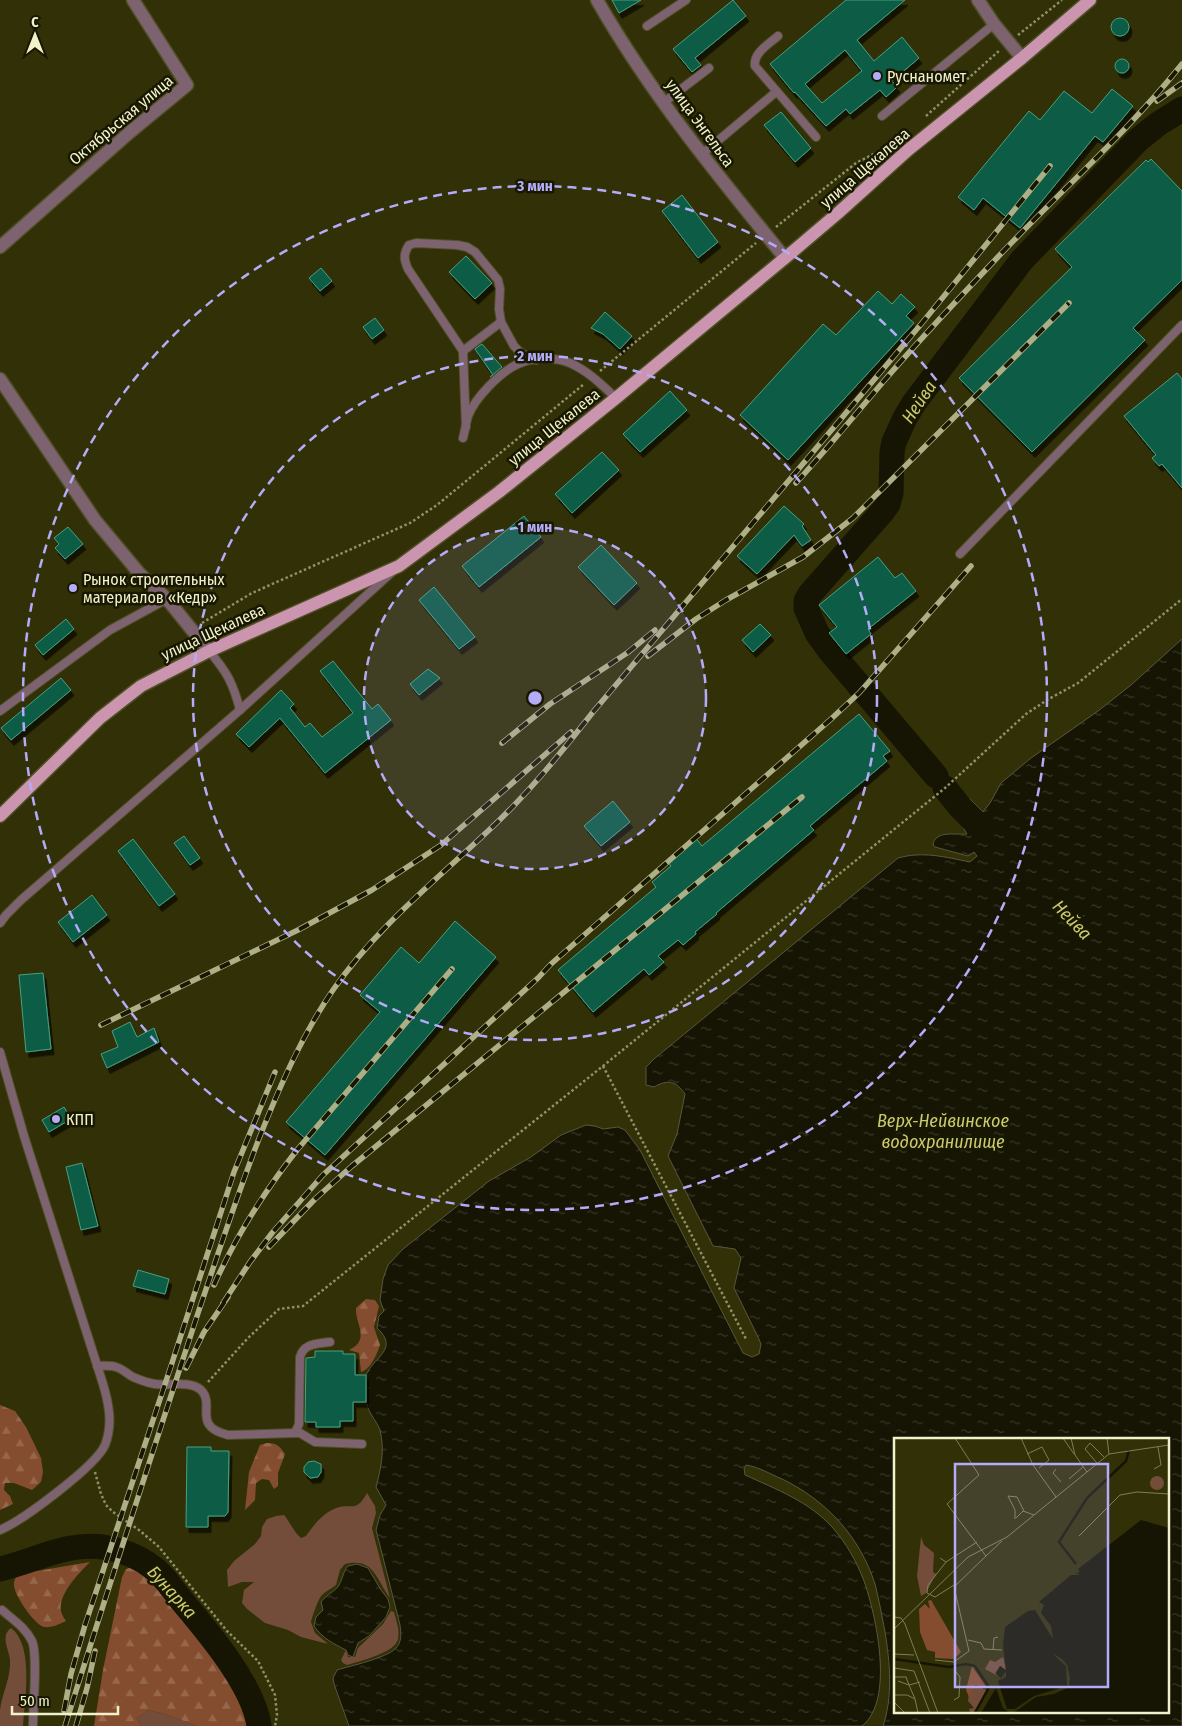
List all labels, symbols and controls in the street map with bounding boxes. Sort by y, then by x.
north arrow [10,10,60,60]
text: С [31,14,39,31]
place label: Руснаномет [887,67,967,86]
marker: Руснаномет [871,70,883,82]
street label: Октябрьская улица [65,71,177,169]
street label: улица Энгельса [662,75,738,171]
street label: улица Щекалева [816,124,914,212]
text: 3 мин [516,177,553,195]
text: 2 мин [516,347,553,365]
water label: Нейва [897,376,941,428]
street label: улица Щекалева [504,384,604,470]
text: 1 мин [518,518,552,536]
place label: Рынок строительных материалов «Кедр» [83,570,224,607]
marker: Рынок строительных материалов «Кедр» [67,582,79,594]
street label: улица Щекалева [158,600,268,664]
centre of rings [526,689,544,707]
water label: Нейва [1048,896,1096,944]
place label: КПП [66,1110,94,1129]
water label: Верх-Нейвинское водохранилище [877,1110,1009,1153]
marker: КПП [50,1113,62,1125]
inset map [894,1438,1170,1714]
water label: Бунарка [143,1561,201,1623]
scale bar [12,1684,119,1716]
text: 50 m [20,1692,50,1710]

